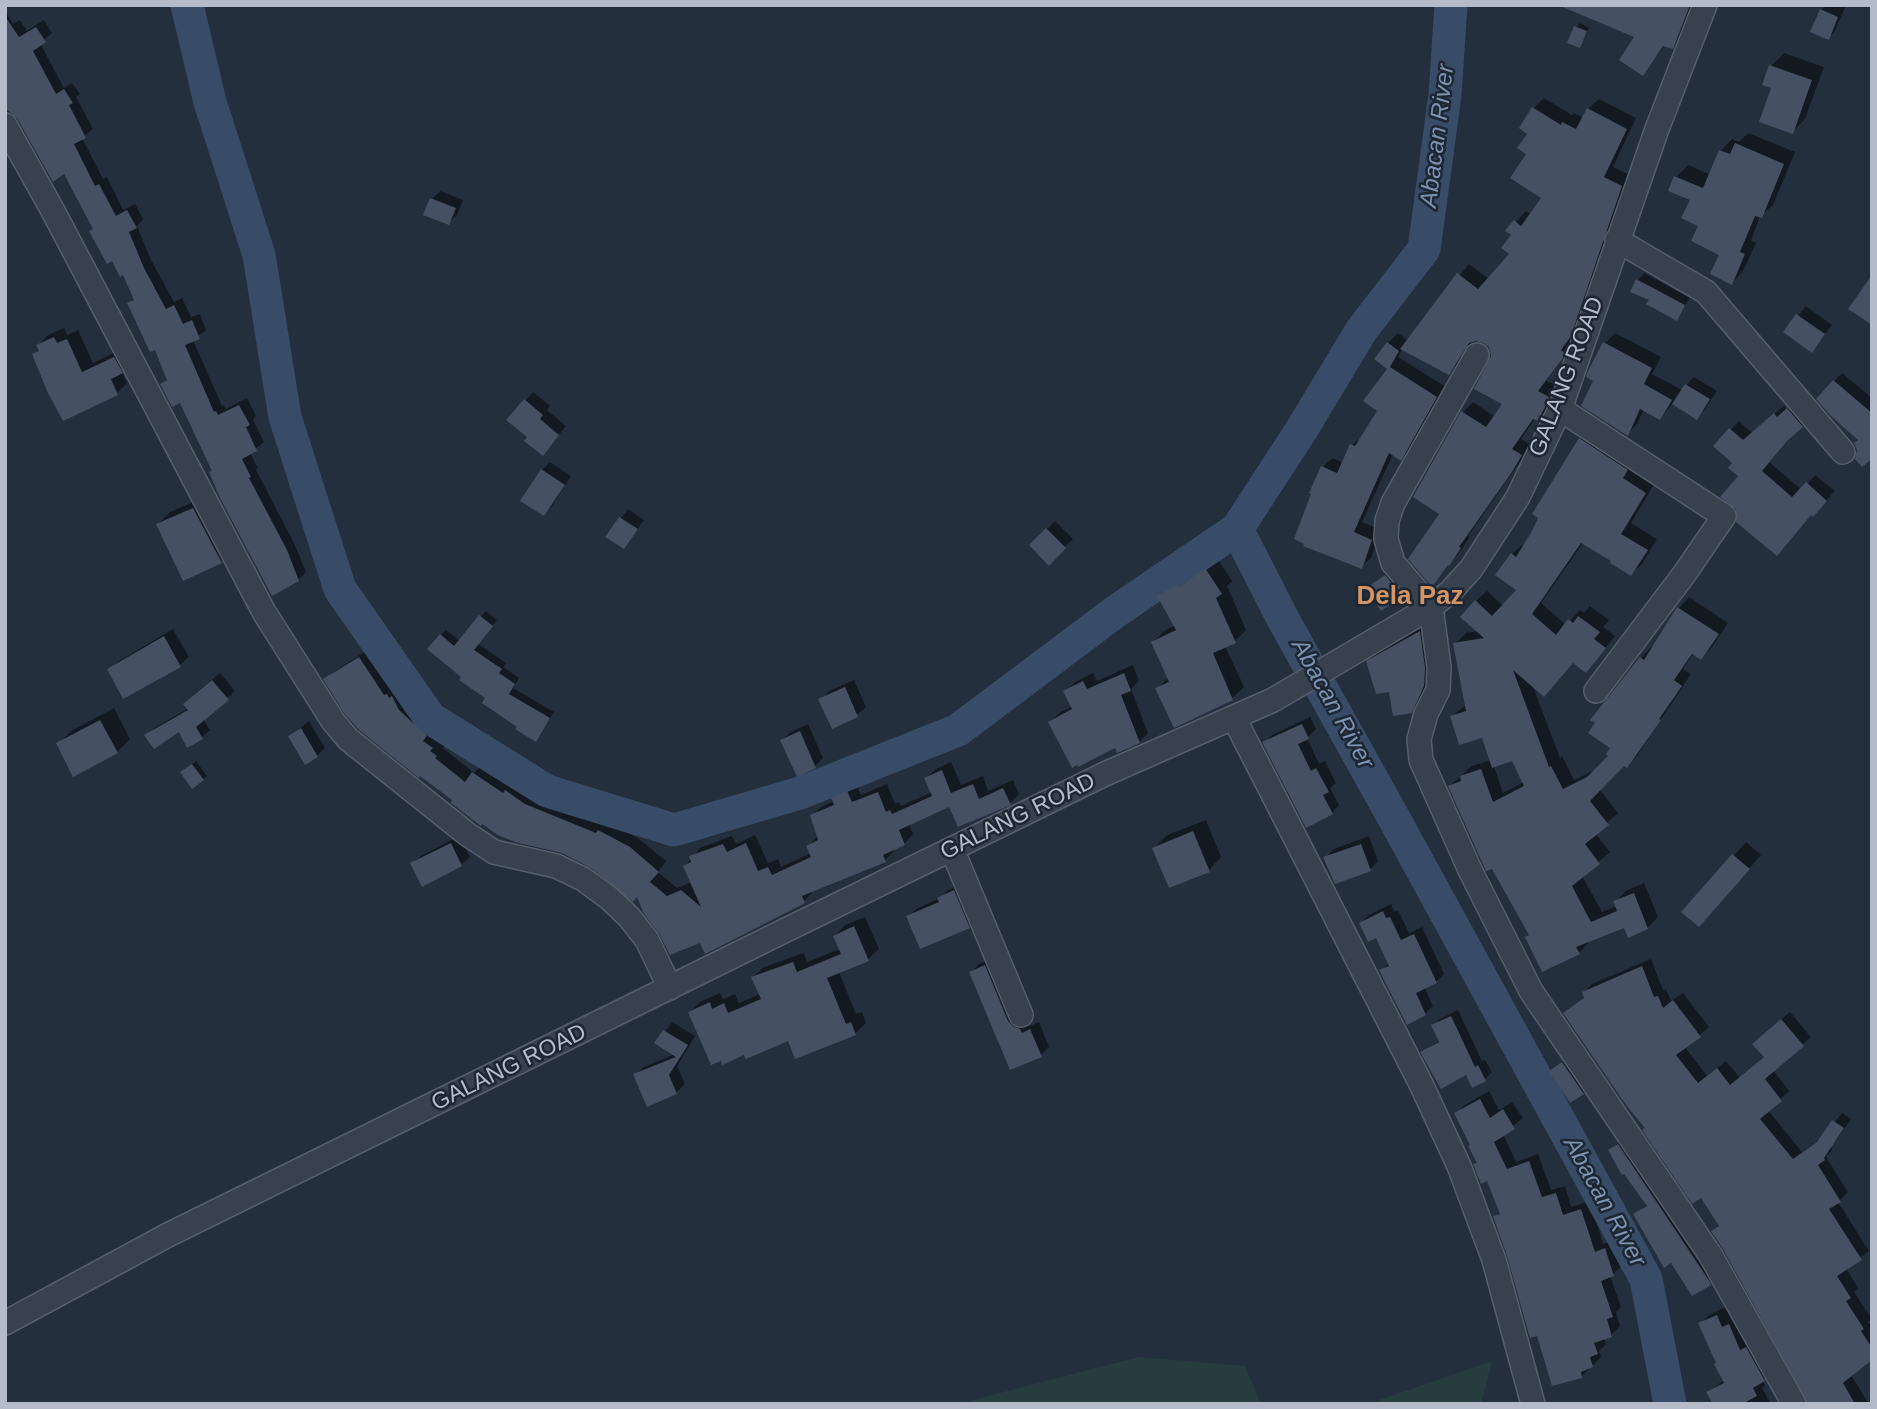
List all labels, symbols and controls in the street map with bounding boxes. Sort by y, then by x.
water label: Abacan River [1415,63,1461,209]
street label: GALANG ROAD [1524,293,1610,461]
district label: Dela Paz [1357,581,1463,613]
water label: Abacan River [1284,634,1380,774]
street label: GALANG ROAD [936,768,1100,866]
street label: GALANG ROAD [427,1019,591,1117]
water label: Abacan River [1556,1132,1652,1272]

